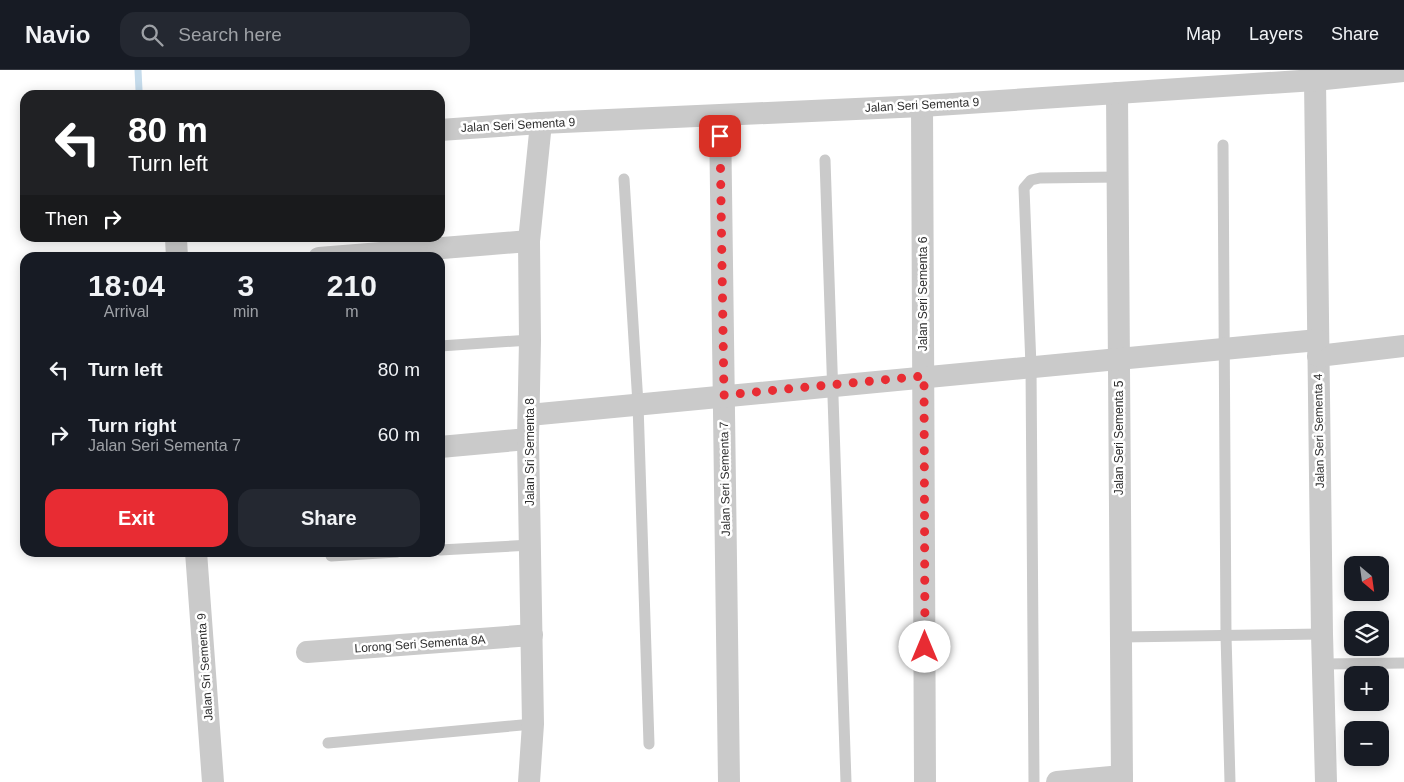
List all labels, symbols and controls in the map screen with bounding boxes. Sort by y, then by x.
search box [120,12,470,57]
text: Navio [25,21,90,48]
icon: search [138,21,166,49]
text: Search here [178,24,282,45]
text: Map [1186,24,1221,44]
text: Layers [1249,24,1303,44]
text: Share [1331,24,1379,44]
street label: Jalan Seri Sementa 9 [864,95,980,115]
icon: left [45,110,110,175]
text: 80 m [128,110,208,149]
street label: Jalan Seri Sementa 9 [460,115,576,135]
pin [699,115,741,157]
icon: arrive [706,122,734,150]
text: Turn left [128,151,208,176]
icon: right [98,205,126,233]
text: Then [45,208,88,229]
street label: Jalan Seri Sementa 6 [916,236,930,351]
text: 18:04 [88,269,165,302]
text: 3 [237,269,254,302]
text: 210 [327,269,377,302]
text: Arrival [104,303,149,320]
text: min [233,303,259,320]
text: m [345,303,358,320]
icon: left [45,356,73,384]
text: Turn left [88,359,163,380]
text: 80 m [378,359,420,380]
street label: Jalan Seri Sementa 4 [1311,373,1327,488]
street label: Jalan Seri Sementa 5 [1112,380,1126,495]
street label: Jalan Sri Sementa 8 [523,398,537,506]
text: Turn right [88,415,176,436]
icon: right [45,421,73,449]
street label: Jalan Seri Sementa 7 [717,421,733,536]
text: 60 m [378,424,420,445]
text: Jalan Seri Sementa 7 [88,437,241,454]
button: Exit [45,489,228,547]
button: Share [238,489,420,547]
north arrow [1344,556,1389,601]
map controls [1344,556,1389,766]
button: layers [1344,611,1389,656]
street label: Jalan Sri Sementa 9 [194,612,216,721]
position arrow [898,620,950,672]
street label: Lorong Seri Sementa 8A [354,632,486,656]
button: + [1344,666,1389,711]
button: − [1344,721,1389,766]

